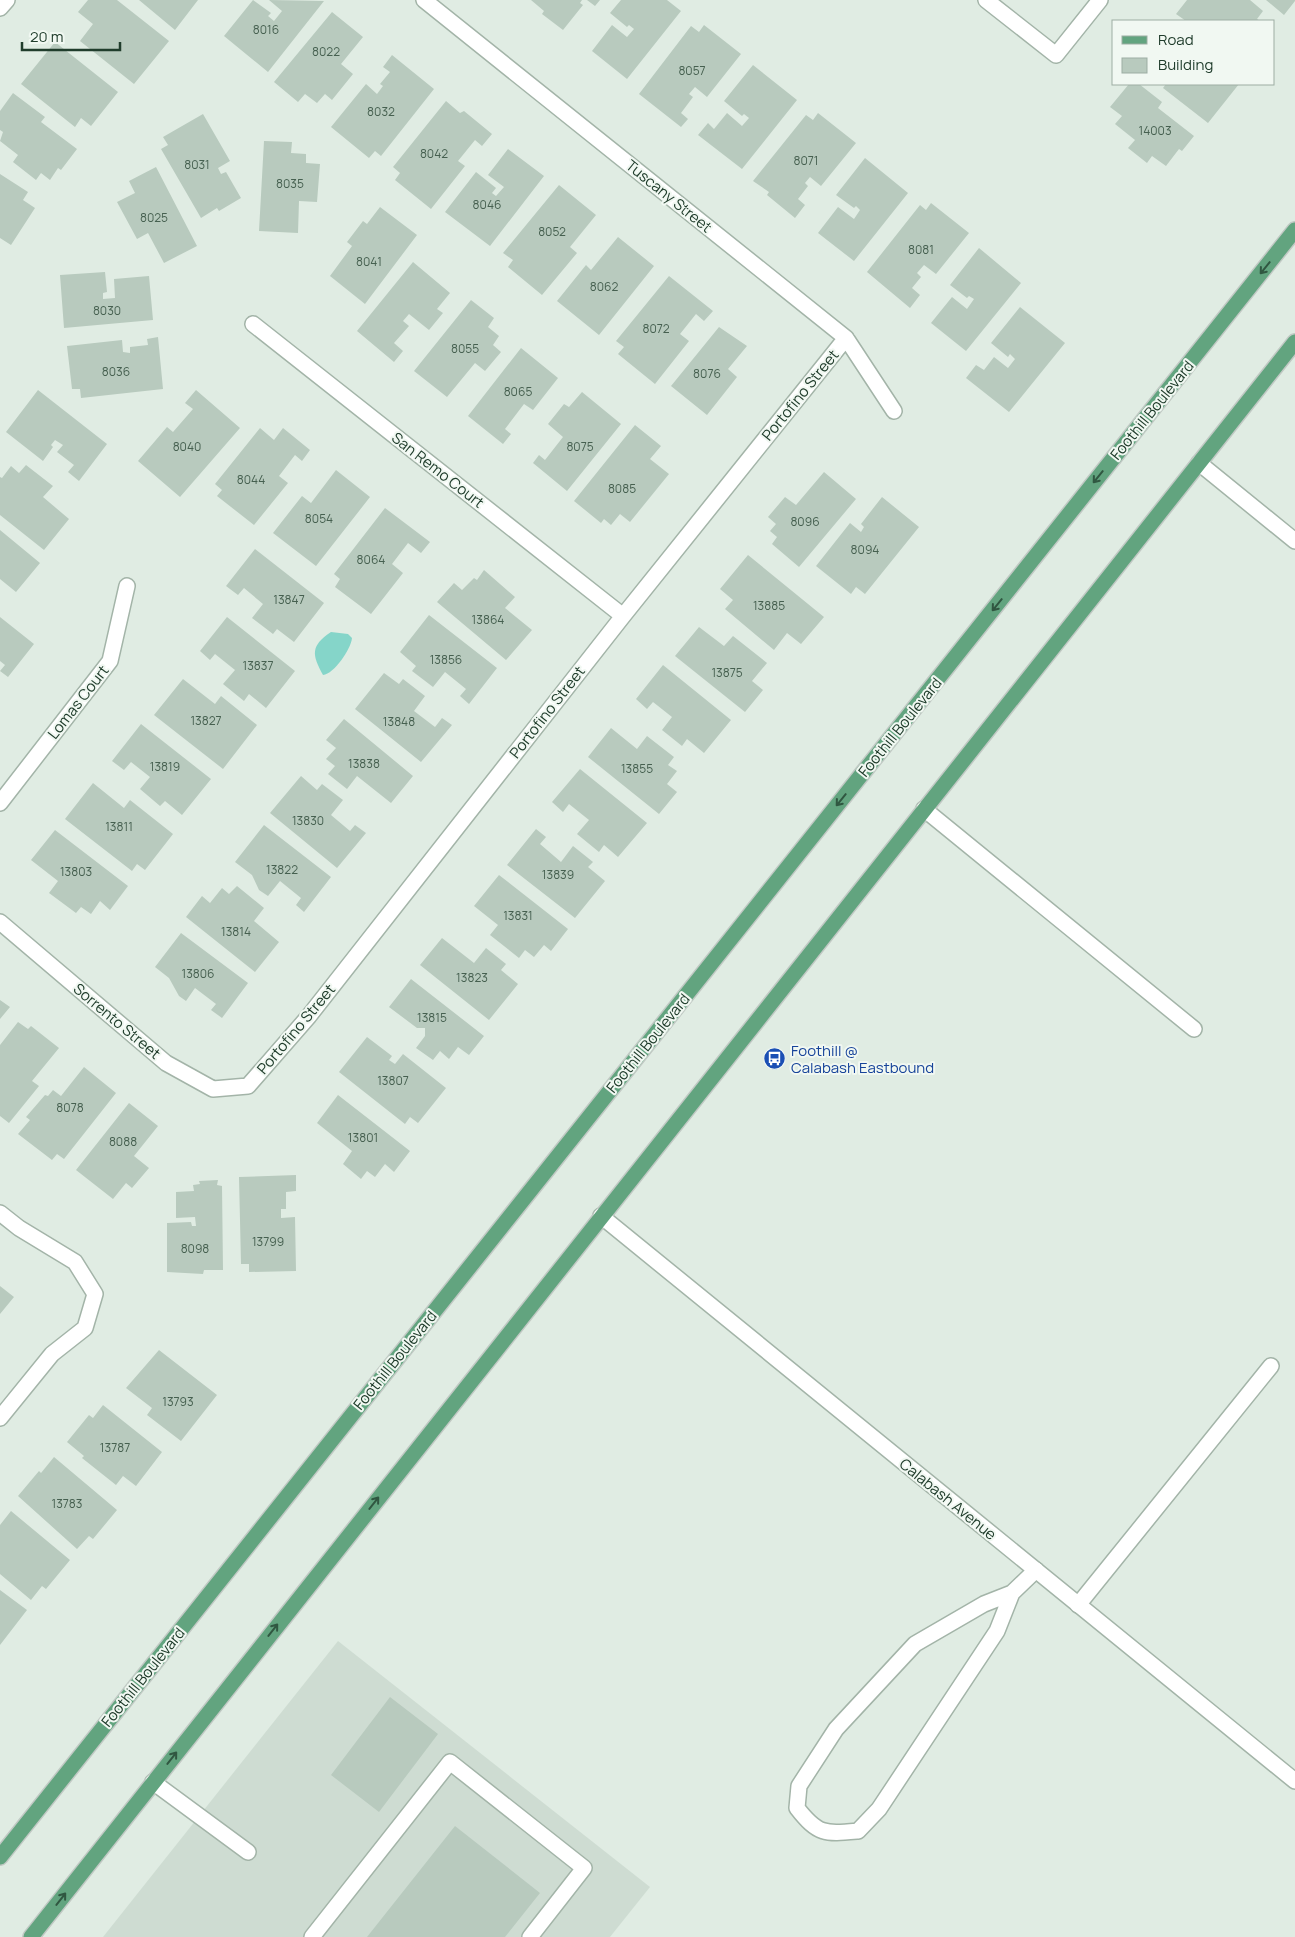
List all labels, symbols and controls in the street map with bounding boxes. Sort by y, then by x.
scale bar [22,20,120,52]
legend [1112,20,1275,85]
house number: 8016 [253,21,279,38]
text: 20 m [30,26,63,47]
text: Road [1158,29,1194,50]
house number: 8022 [312,43,340,60]
text: Building [1158,54,1213,75]
house number: 8057 [678,62,706,79]
house number: 8032 [367,103,395,120]
house number: 14003 [1138,122,1172,139]
house number: 8042 [420,145,448,162]
house number: 8071 [794,152,819,169]
street label: Tuscany Street [622,155,716,237]
house number: 8031 [184,156,210,173]
house number: 8035 [276,175,304,192]
house number: 8046 [473,196,501,213]
house number: 8025 [140,209,168,226]
house number: 8052 [538,223,566,240]
house number: 8081 [908,241,934,258]
house number: 8041 [356,253,382,270]
one-way arrow [1259,261,1270,274]
house number: 8062 [590,278,618,295]
house number: 8030 [93,302,121,319]
house number: 8072 [642,320,670,337]
house number: 8055 [451,340,479,357]
street label: Portofino Street [757,345,843,445]
street label: Foothill Boulevard [1105,356,1199,464]
house number: 8036 [102,363,130,380]
house number: 8076 [693,365,721,382]
house number: 8065 [504,383,532,400]
street label: San Remo Court [387,427,489,513]
house number: 8040 [173,438,201,455]
house number: 8075 [566,438,594,455]
house number: 8044 [237,471,265,488]
one-way arrow [1093,471,1104,484]
house number: 8085 [608,480,636,497]
house number: 8054 [305,510,333,527]
house number: 8096 [790,513,820,530]
house number: 8094 [851,541,879,558]
house number: 8064 [357,551,385,568]
house number: 13847 [273,591,305,608]
house number: 13885 [753,597,785,614]
one-way arrow [991,598,1002,611]
house number: 13864 [472,611,504,628]
house number: 13856 [430,651,462,668]
house number: 13837 [243,657,273,674]
street label: Lomas Court [43,661,113,743]
street label: Portofino Street [504,662,590,762]
house number: 13875 [711,664,743,681]
street label: Foothill Boulevard [853,673,947,781]
house number: 13827 [190,712,222,729]
house number: 13848 [383,713,415,730]
house number: 13838 [348,755,380,772]
house number: 13819 [150,758,180,775]
house number: 13855 [621,760,653,777]
one-way arrow [836,793,847,806]
house number: 13830 [292,812,324,829]
house number: 13811 [105,818,133,835]
house number: 13822 [266,861,298,878]
house number: 13803 [60,863,92,880]
house number: 13839 [542,866,574,883]
house number: 13831 [503,907,533,924]
house number: 13814 [221,923,251,940]
house number: 13806 [181,965,215,982]
house number: 13823 [456,969,488,986]
street label: Sorrento Street [69,978,165,1064]
street label: Portofino Street [252,979,340,1079]
street label: Foothill Boulevard [601,989,695,1097]
house number: 13815 [417,1009,447,1026]
place label: Foothill @ Calabash Eastbound [791,1040,934,1078]
bus stop icon: Foothill @ Calabash Eastbound [763,1047,787,1071]
house number: 13807 [377,1072,409,1089]
house number: 8078 [56,1099,84,1116]
house number: 13801 [348,1129,378,1146]
house number: 8088 [109,1133,137,1150]
house number: 13799 [252,1233,284,1250]
house number: 8098 [181,1240,209,1257]
street label: Foothill Boulevard [348,1306,442,1414]
house number: 13793 [162,1393,194,1410]
house number: 13787 [100,1439,130,1456]
street label: Calabash Avenue [895,1453,1001,1545]
house number: 13783 [52,1495,82,1512]
one-way arrow [369,1497,380,1510]
street label: Foothill Boulevard [96,1623,190,1731]
one-way arrow [268,1624,279,1637]
one-way arrow [167,1751,178,1764]
one-way arrow [55,1893,66,1906]

